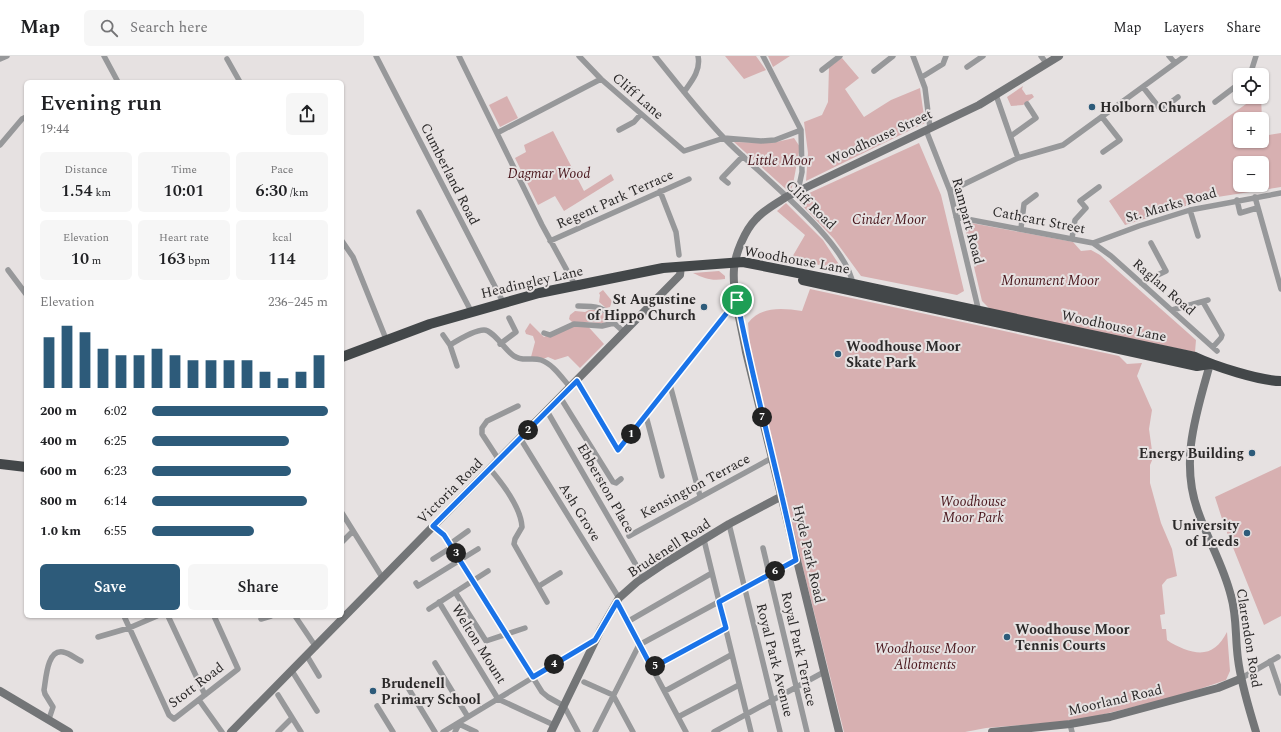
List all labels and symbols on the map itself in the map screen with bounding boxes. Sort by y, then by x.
street label: Cliff Lane [608,68,669,125]
place label: Holborn Church [1100,97,1207,118]
marker: Holborn Church [1087,102,1097,112]
street label: Woodhouse Street [824,104,936,170]
street label: Cumberland Road [415,119,485,229]
park label: Little Moor [747,150,813,171]
park label: Dagmar Wood [507,163,591,184]
street label: Regent Park Terrace [553,164,677,234]
street label: Cliff Road [781,175,841,235]
street label: Rampart Road [946,175,990,267]
street label: St. Marks Road [1123,182,1219,228]
street label: Cathcart Street [991,201,1087,239]
park label: Cinder Moor [852,209,926,230]
street label: Woodhouse Lane [742,240,852,280]
street label: Raglan Road [1128,254,1200,321]
street label: Headingley Lane [479,260,586,304]
park label: Monument Moor [1001,270,1099,291]
pin [720,283,754,317]
place label: St Augustine of Hippo Church [587,289,696,326]
marker: St Augustine of Hippo Church [699,302,709,312]
street label: Woodhouse Lane [1059,305,1169,347]
place label: Woodhouse Moor Skate Park [846,336,961,373]
marker: Woodhouse Moor Skate Park [833,349,843,359]
pin: 7 [752,407,772,427]
pin: 2 [518,420,538,440]
pin: 1 [621,424,641,444]
street label: Ebberston Place [572,439,640,537]
place label: Energy Building [1139,443,1244,464]
street label: Kensington Terrace [636,448,754,524]
marker: Energy Building [1247,448,1257,458]
street label: Victoria Road [412,453,488,529]
street label: Ash Grove [554,479,606,545]
park label: Woodhouse Moor Park [940,491,1006,528]
street label: Hyde Park Road [788,503,831,605]
street label: Brudenell Road [623,513,715,583]
place label: University of Leeds [1172,515,1240,552]
marker: University of Leeds [1242,528,1252,538]
pin: 3 [446,543,466,563]
pin: 6 [765,561,785,581]
street label: Clarendon Road [1231,587,1267,689]
street label: Royal Park Terrace [776,589,822,709]
street label: Welton Mount [446,600,512,688]
street label: Royal Park Avenue [751,601,799,719]
place label: Woodhouse Moor Tennis Courts [1015,619,1130,656]
marker: Woodhouse Moor Tennis Courts [1002,632,1012,642]
park label: Woodhouse Moor Allotments [874,638,976,675]
pin: 4 [544,654,564,674]
pin: 5 [645,656,665,676]
street label: Stott Road [164,657,228,713]
place label: Brudenell Primary School [381,673,481,710]
street label: Moorland Road [1066,679,1164,721]
marker: Brudenell Primary School [368,686,378,696]

